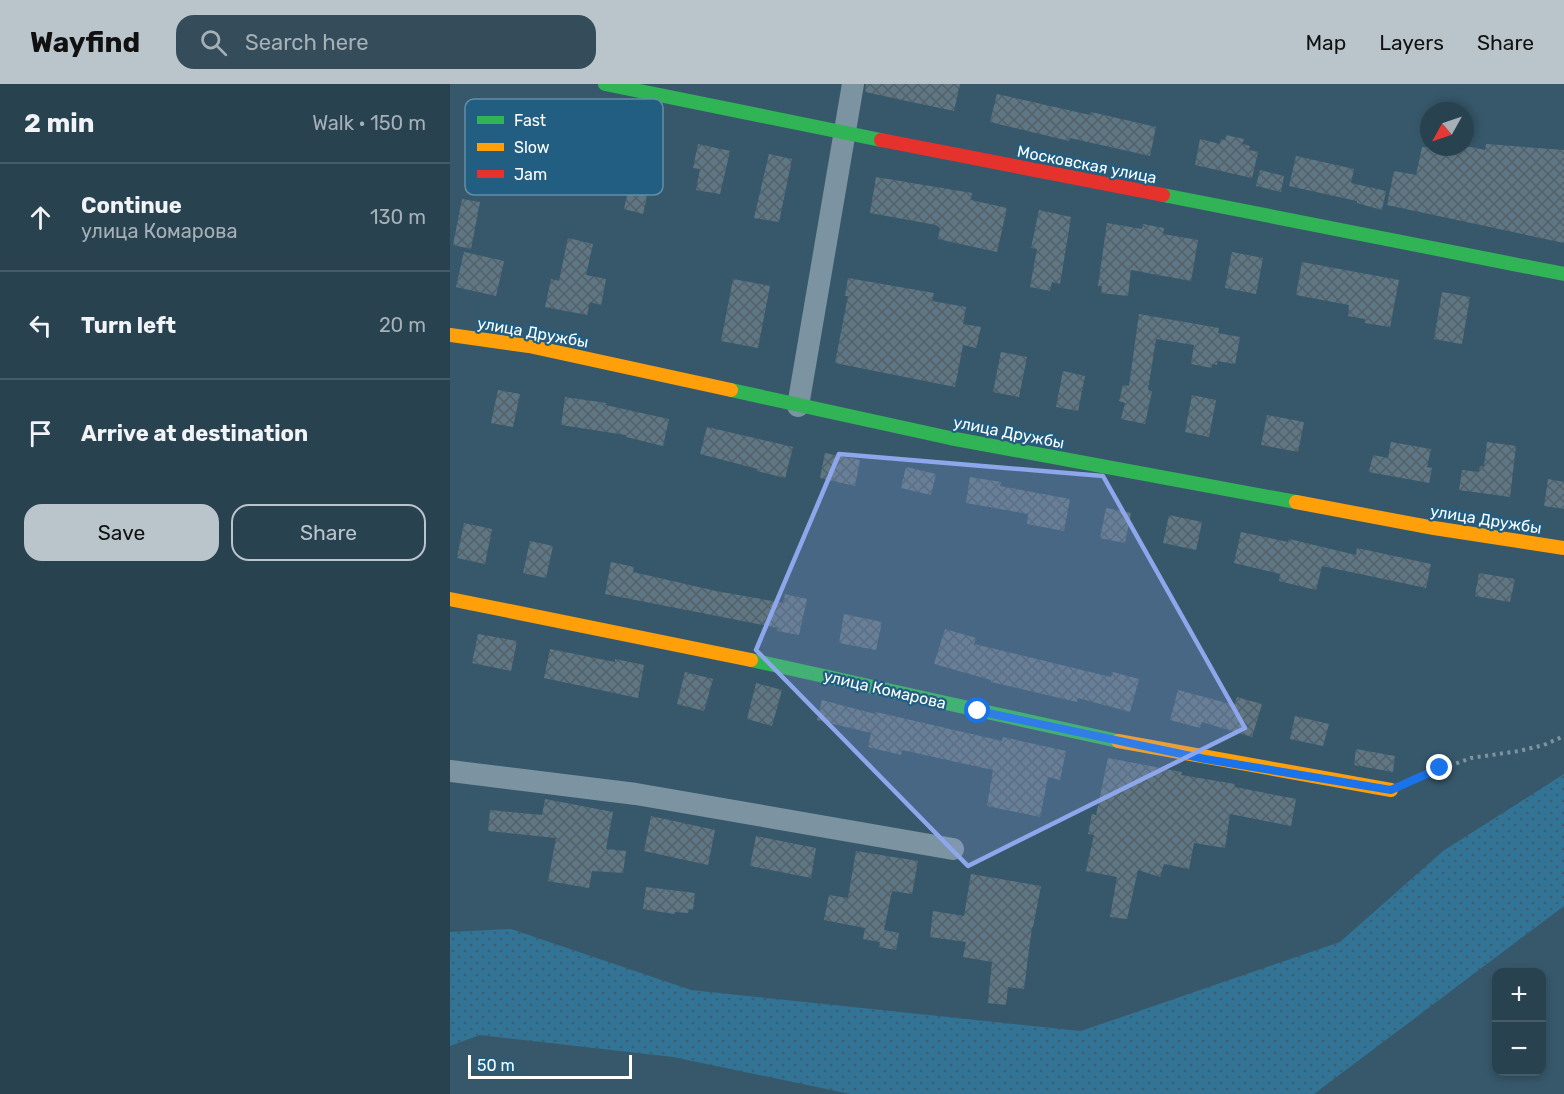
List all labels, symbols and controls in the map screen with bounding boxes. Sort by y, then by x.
search box [176,15,596,69]
text: Wayfind [30,26,140,59]
icon: search [197,26,230,59]
text: Search here [245,29,369,56]
text: Map [1305,30,1346,55]
text: Layers [1379,30,1444,55]
text: Share [1477,30,1534,55]
legend [465,99,663,195]
north arrow [1420,102,1474,156]
text: 2 min [24,108,94,139]
text: Walk · 150 m [312,111,426,135]
text: Fast [514,111,546,130]
text: Slow [514,138,550,157]
street label: Московская улица [1015,142,1158,187]
text: Jam [514,165,547,184]
text: Continue [81,192,182,219]
icon: ahead [24,201,57,234]
text: 130 m [370,205,426,229]
text: улица Комарова [81,219,237,243]
icon: left [24,309,57,342]
text: Turn left [81,312,176,339]
text: 20 m [379,313,426,337]
street label: улица Дружбы [476,313,590,352]
street label: улица Дружбы [952,412,1066,453]
icon: arrive [24,417,57,450]
text: Arrive at destination [81,420,308,447]
street label: улица Дружбы [1429,501,1543,538]
button: Save [24,504,219,561]
button: Share [231,504,426,561]
street label: улица Комарова [822,666,948,713]
route start [964,697,990,723]
route end [1426,754,1452,780]
map controls [1492,968,1546,1076]
button: + [1492,968,1546,1022]
button: − [1492,1022,1546,1076]
scale bar [468,1052,632,1080]
text: 50 m [477,1056,515,1075]

